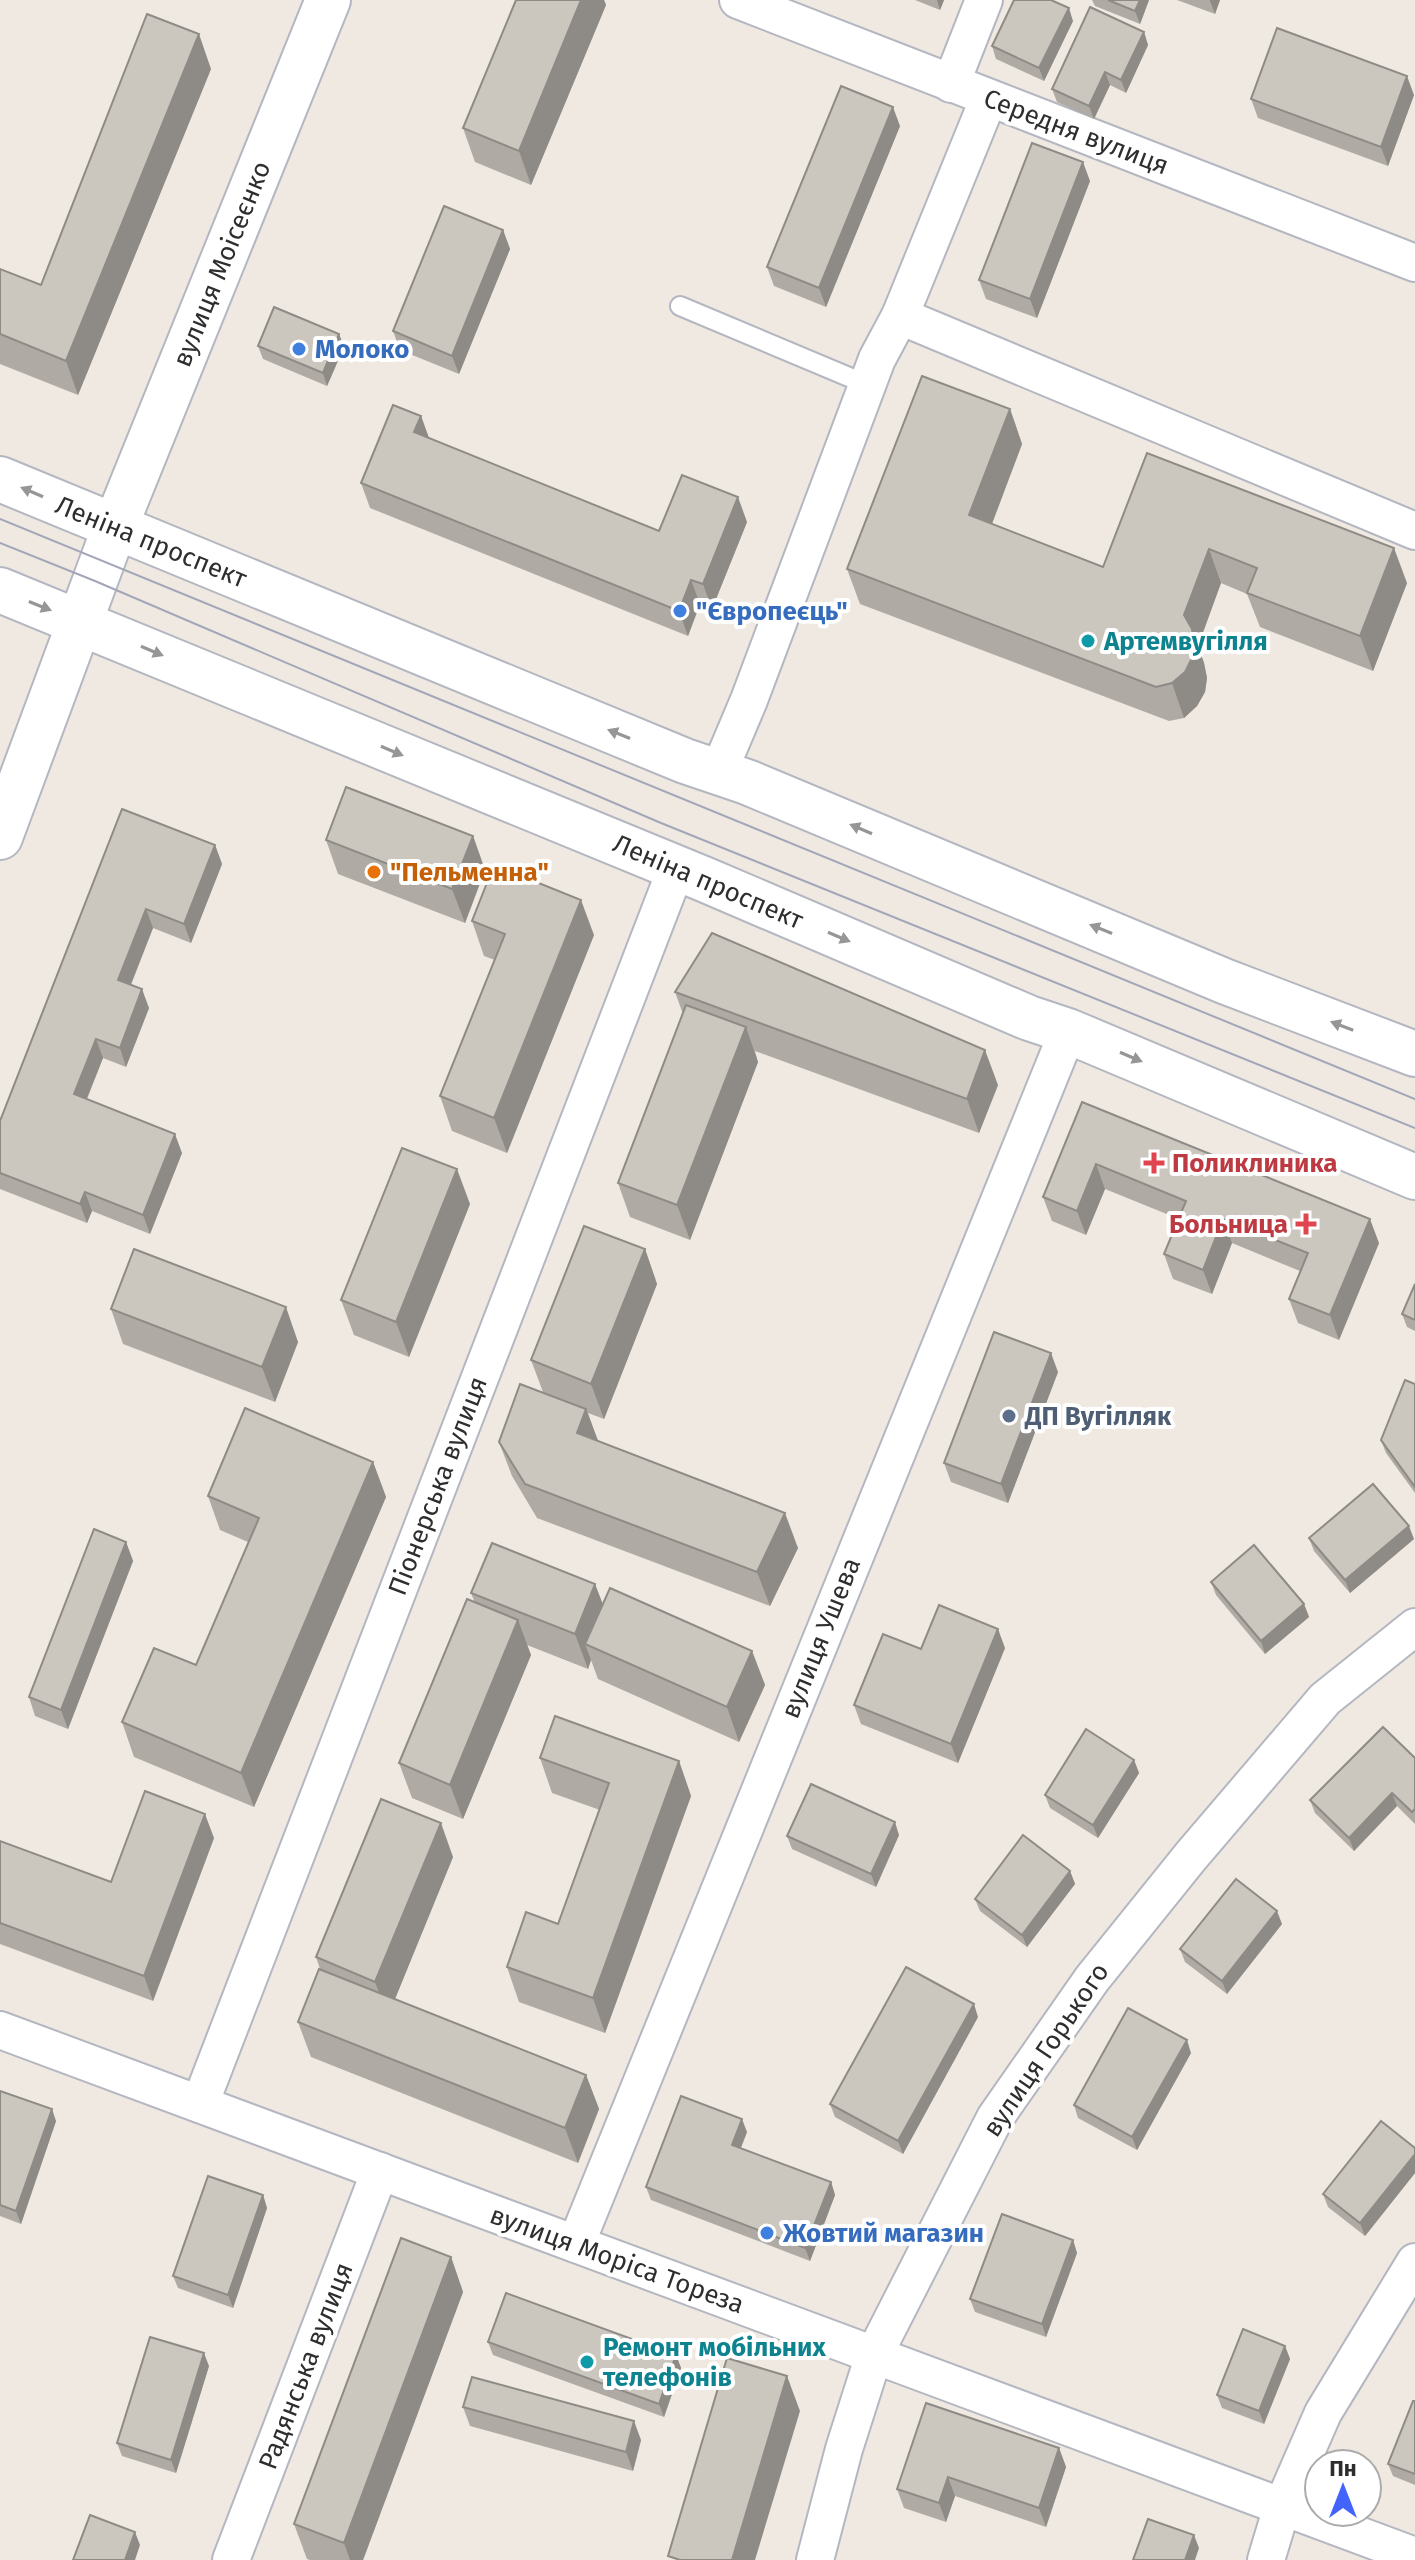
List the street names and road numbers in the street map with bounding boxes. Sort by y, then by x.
street label: Середня вулиця [979,82,1173,182]
street label: вулиця Моісеєнко [167,157,277,371]
street label: Леніна проспект [51,489,251,595]
street label: Леніна проспект [608,828,808,936]
street label: Піонерська вулиця [382,1372,494,1600]
street label: вулиця Ушева [775,1553,867,1723]
street label: вулиця Горького [977,1957,1115,2143]
street label: вулиця Моріса Тореза [486,2200,748,2320]
street label: Радянська вулиця [252,2258,360,2474]

